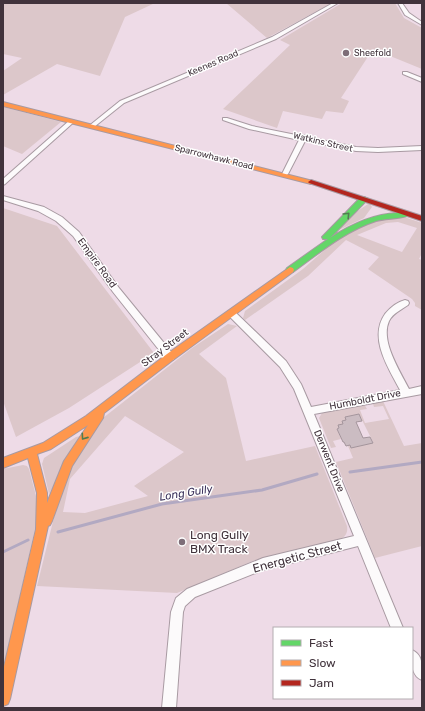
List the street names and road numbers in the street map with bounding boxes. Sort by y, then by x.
street label: Keenes Road [186,48,240,78]
street label: Watkins Street [292,130,354,154]
street label: Sparrowhawk Road [174,142,254,172]
street label: Empire Road [75,236,119,290]
street label: Stray Street [139,326,191,370]
street label: Humboldt Drive [328,387,402,413]
street label: Derwent Drive [311,428,347,494]
street label: Energetic Street [251,538,343,576]

